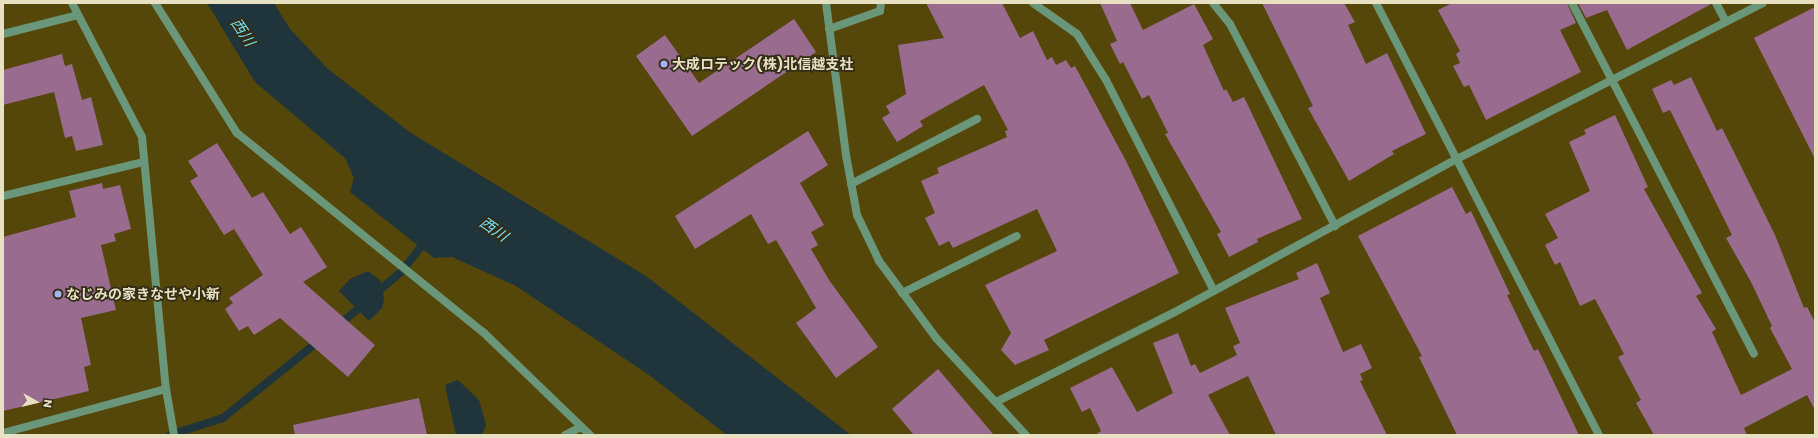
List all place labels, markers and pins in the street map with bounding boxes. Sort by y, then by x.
place label: 大成ロテック(株)北信越支社 [672,56,853,72]
marker: 大成ロテック(株)北信越支社 [659,59,669,69]
place label: なじみの家きなせや小新 [66,286,220,302]
marker: なじみの家きなせや小新 [53,289,63,299]

